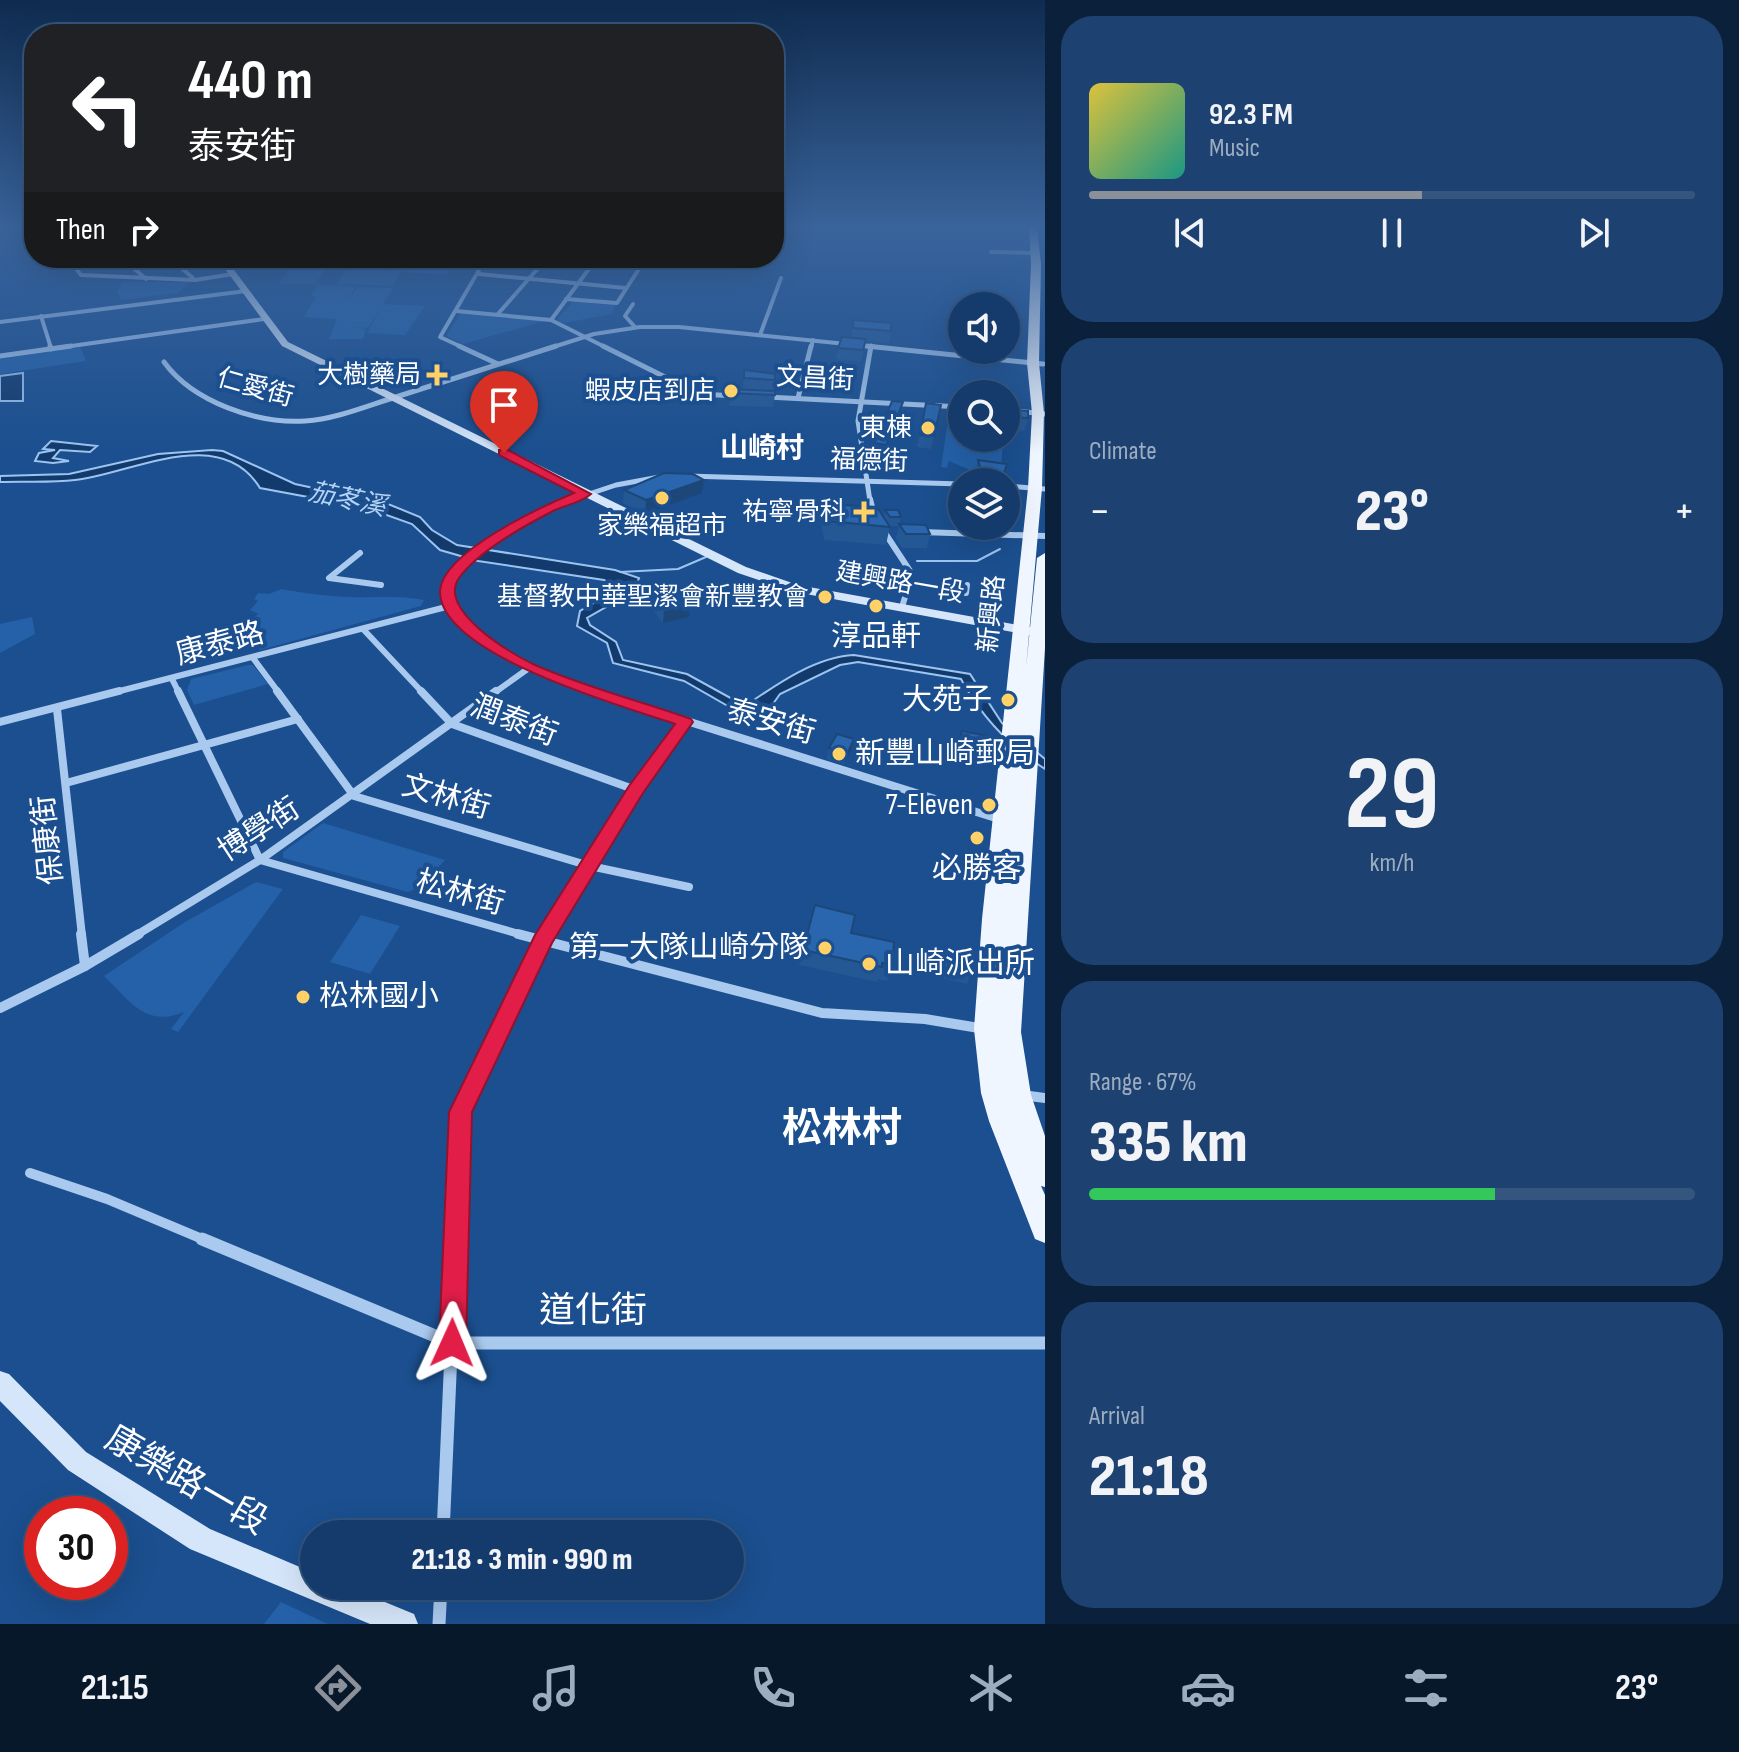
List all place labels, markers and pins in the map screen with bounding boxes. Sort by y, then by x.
place label: 大樹藥局 [317,360,421,391]
marker: 大樹藥局 [428,366,446,384]
pin [470,371,538,453]
place label: 蝦皮店到店 [585,376,715,407]
marker: 蝦皮店到店 [722,382,740,400]
place label: 東棟 [860,413,912,444]
marker: 東棟 [919,419,937,437]
marker: 家樂福超市 [653,489,671,507]
place label: 祐寧骨科 [742,497,846,528]
marker: 祐寧骨科 [853,501,875,523]
place label: 家樂福超市 [597,511,727,542]
place label: 基督教中華聖潔會新豐教會 [497,582,809,613]
marker: 基督教中華聖潔會新豐教會 [816,588,834,606]
marker: 淳品軒 [867,597,885,615]
place label: 淳品軒 [831,619,921,655]
place label: 大苑子 [902,682,992,718]
marker: 大苑子 [999,691,1017,709]
place label: 新豐山崎郵局 [855,736,1035,772]
marker: 新豐山崎郵局 [830,745,848,763]
place label: 7-Eleven [885,787,973,823]
marker: 7-Eleven [980,796,998,814]
marker: 必勝客 [968,829,986,847]
place label: 必勝客 [932,851,1022,887]
place label: 第一大隊山崎分隊 [569,930,809,966]
marker: 第一大隊山崎分隊 [816,939,834,957]
place label: 山崎派出所 [885,946,1035,982]
marker: 山崎派出所 [860,955,878,973]
place label: 松林國小 [319,979,439,1015]
marker: 松林國小 [294,988,312,1006]

